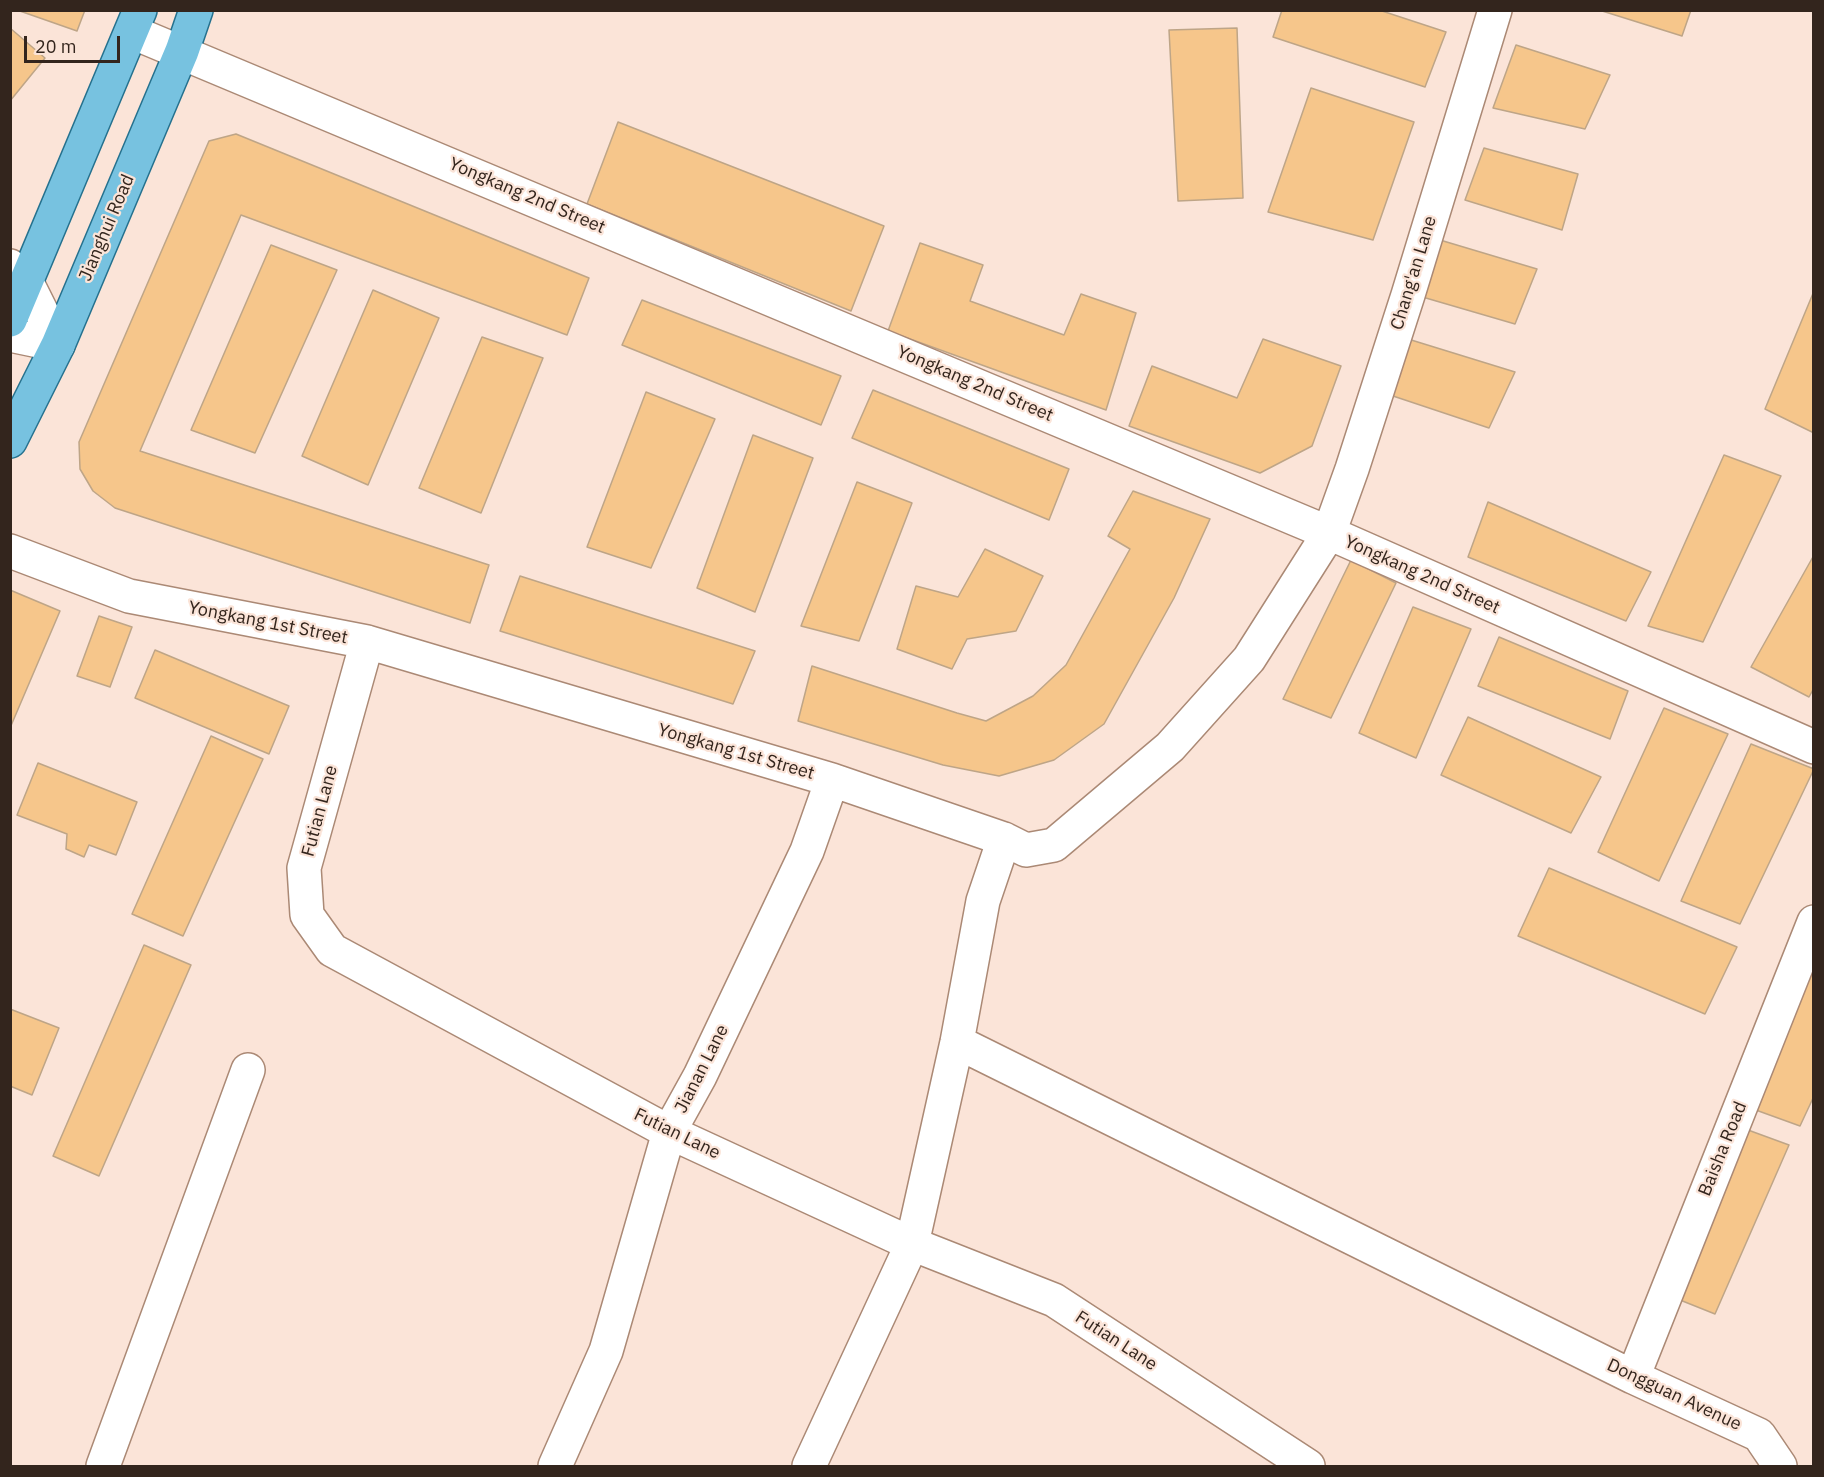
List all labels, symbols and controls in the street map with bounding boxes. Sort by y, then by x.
scale bar [27,24,123,62]
text: 20 m [35,35,77,58]
street label: Yongkang 2nd Street [446,153,608,239]
street label: Jianghui Road [75,171,139,285]
street label: Chang'an Lane [1386,213,1442,333]
street label: Yongkang 2nd Street [894,341,1056,427]
street label: Yongkang 2nd Street [1341,531,1503,619]
street label: Yongkang 1st Street [186,597,350,649]
street label: Yongkang 1st Street [655,719,817,785]
street label: Futian Lane [297,763,343,859]
street label: Jianan Lane [671,1021,733,1117]
street label: Baisha Road [1694,1099,1752,1199]
street label: Futian Lane [630,1104,724,1164]
street label: Futian Lane [1071,1306,1161,1376]
street label: Dongguan Avenue [1603,1354,1745,1436]

